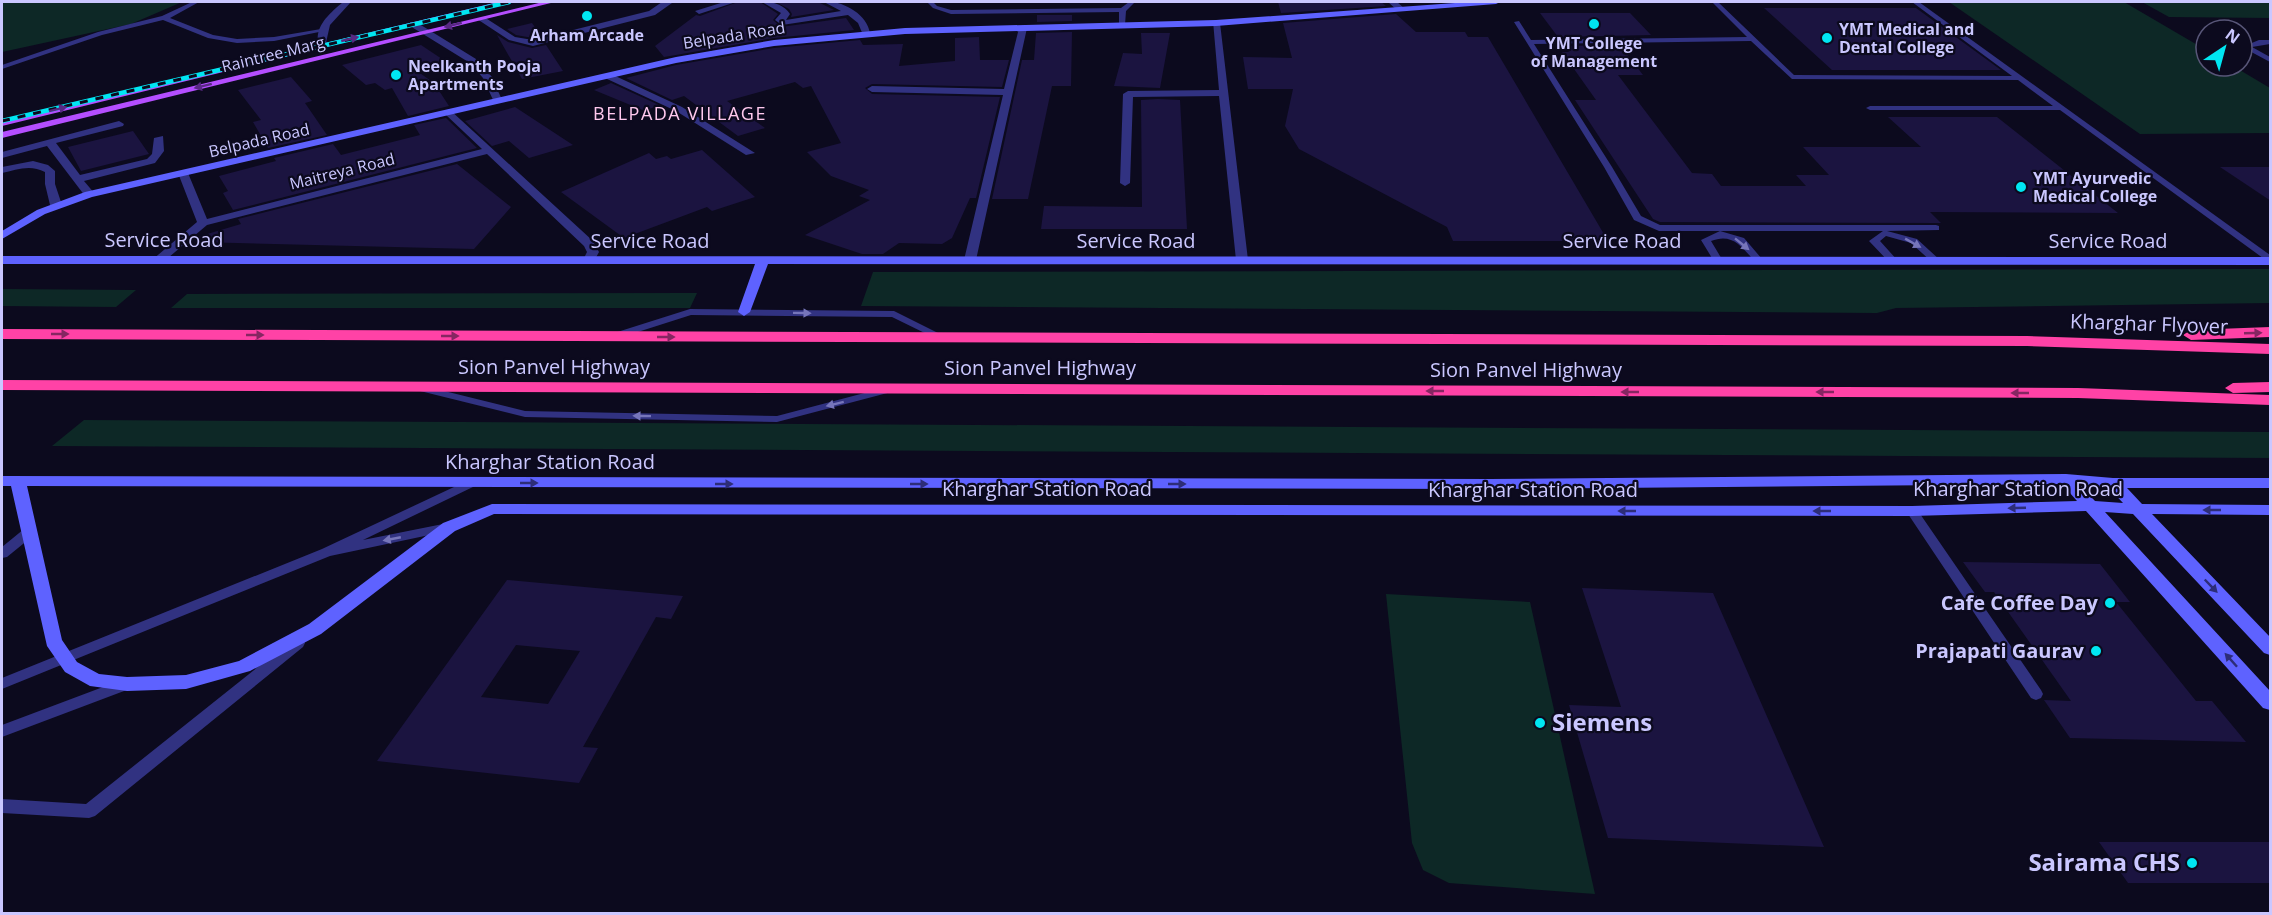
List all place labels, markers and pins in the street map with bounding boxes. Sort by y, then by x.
marker: Arham Arcade [580,9,594,23]
marker: YMT College of Management [1587,17,1601,31]
place label: YMT Medical and Dental College [1839,18,1974,58]
place label: Arham Arcade [530,24,644,46]
marker: YMT Medical and Dental College [1820,31,1834,45]
place label: YMT College of Management [1531,32,1657,72]
place label: Neelkanth Pooja Apartments [408,55,541,95]
marker: Neelkanth Pooja Apartments [389,68,403,82]
place label: YMT Ayurvedic Medical College [2033,167,2157,207]
marker: YMT Ayurvedic Medical College [2014,180,2028,194]
place label: Cafe Coffee Day [1941,589,2099,616]
marker: Cafe Coffee Day [2103,596,2117,610]
place label: Prajapati Gaurav [1915,637,2085,664]
marker: Prajapati Gaurav [2089,644,2103,658]
place label: Siemens [1552,705,1652,738]
marker: Siemens [1533,716,1547,730]
place label: Sairama CHS [2028,845,2180,878]
marker: Sairama CHS [2185,856,2199,870]

